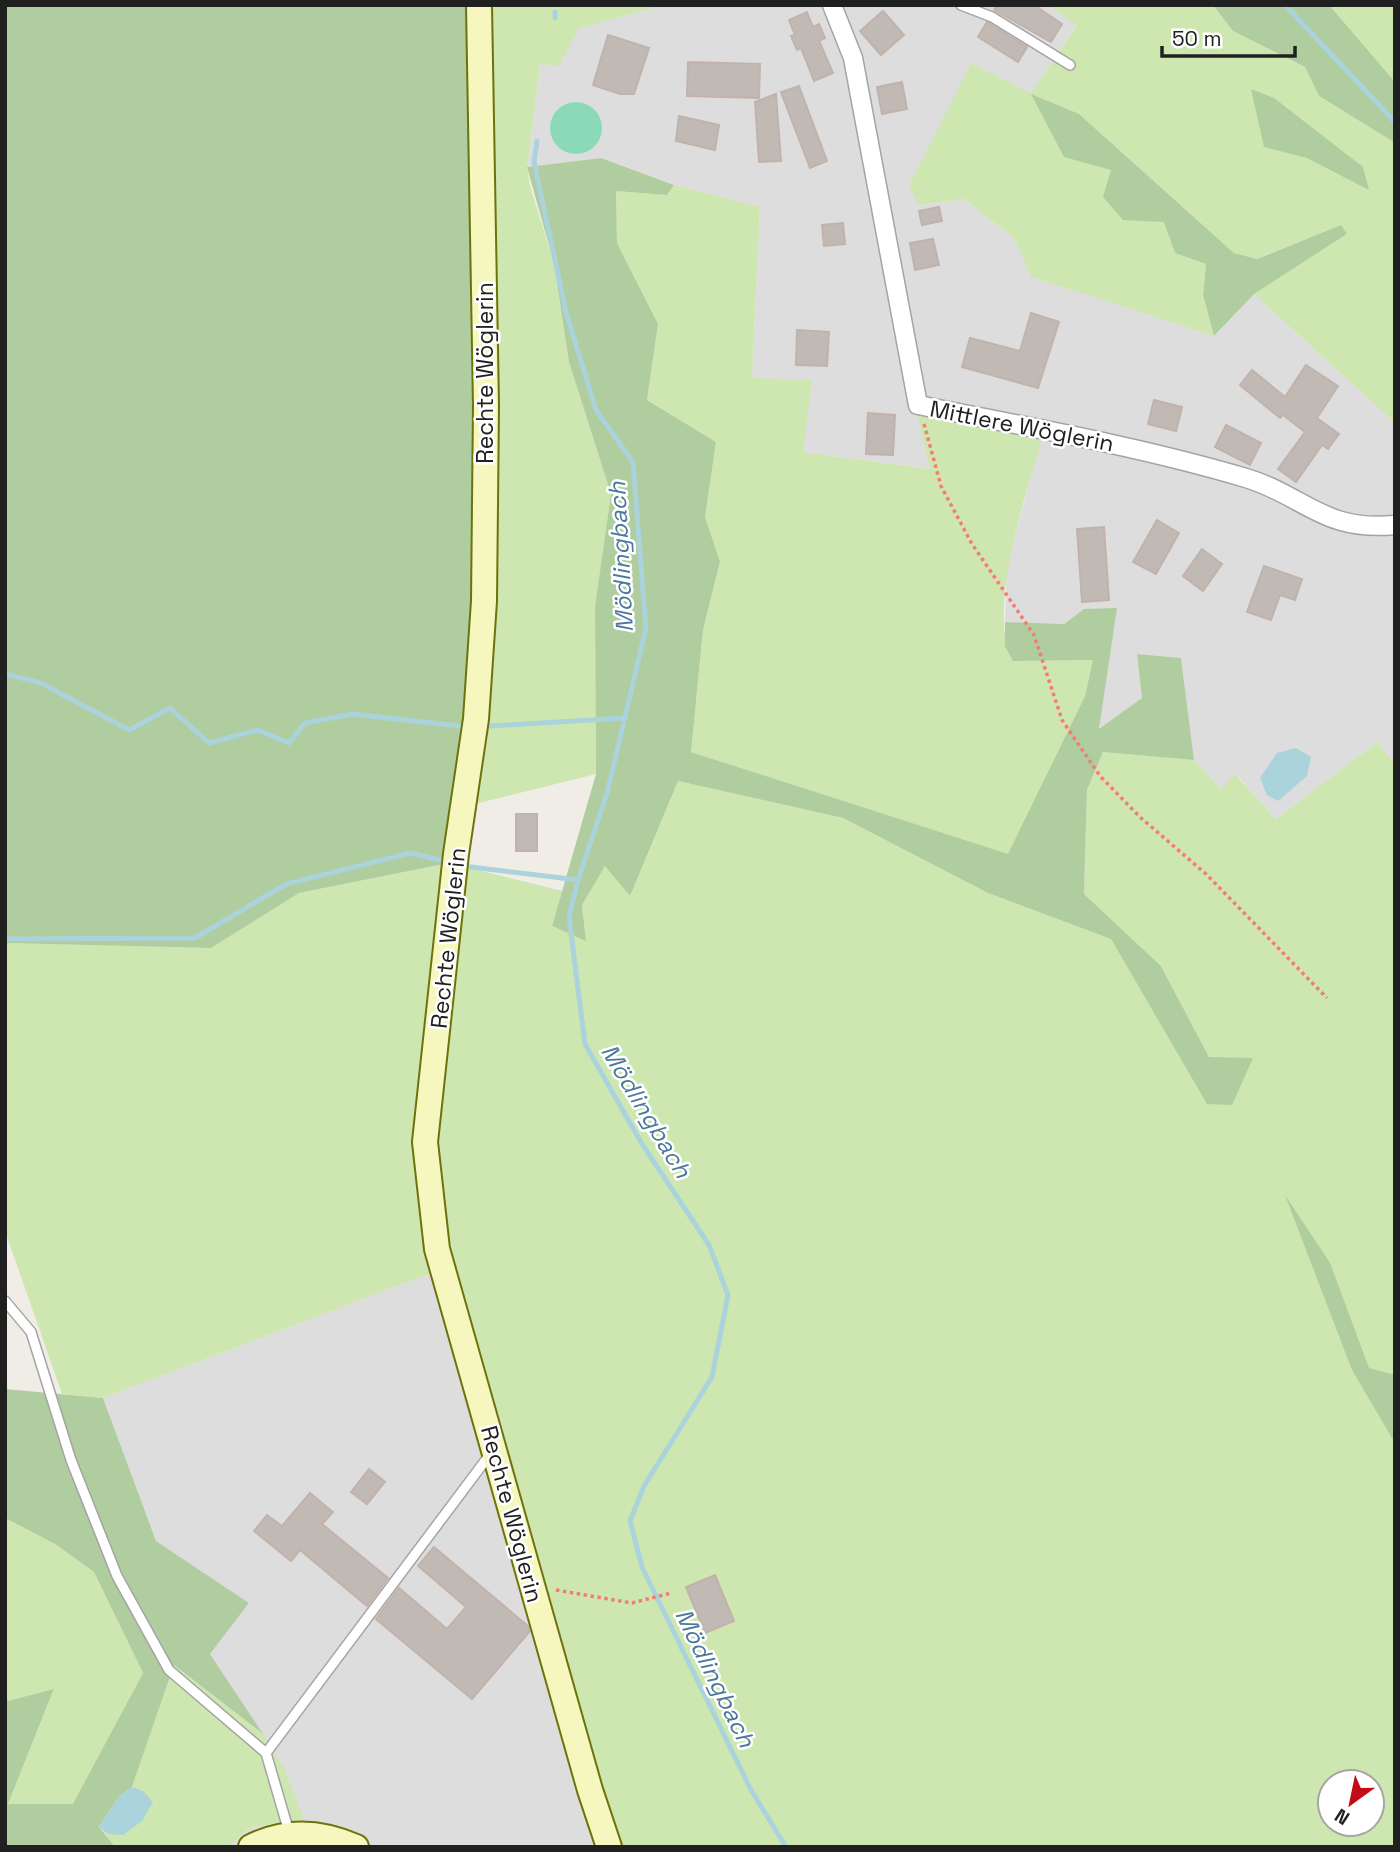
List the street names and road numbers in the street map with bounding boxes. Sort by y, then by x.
street label: Rechte Wöglerin [470,282,500,464]
street label: Mittlere Wöglerin [927,393,1117,459]
street label: Rechte Wöglerin [424,846,472,1030]
street label: Rechte Wöglerin [474,1422,550,1606]

